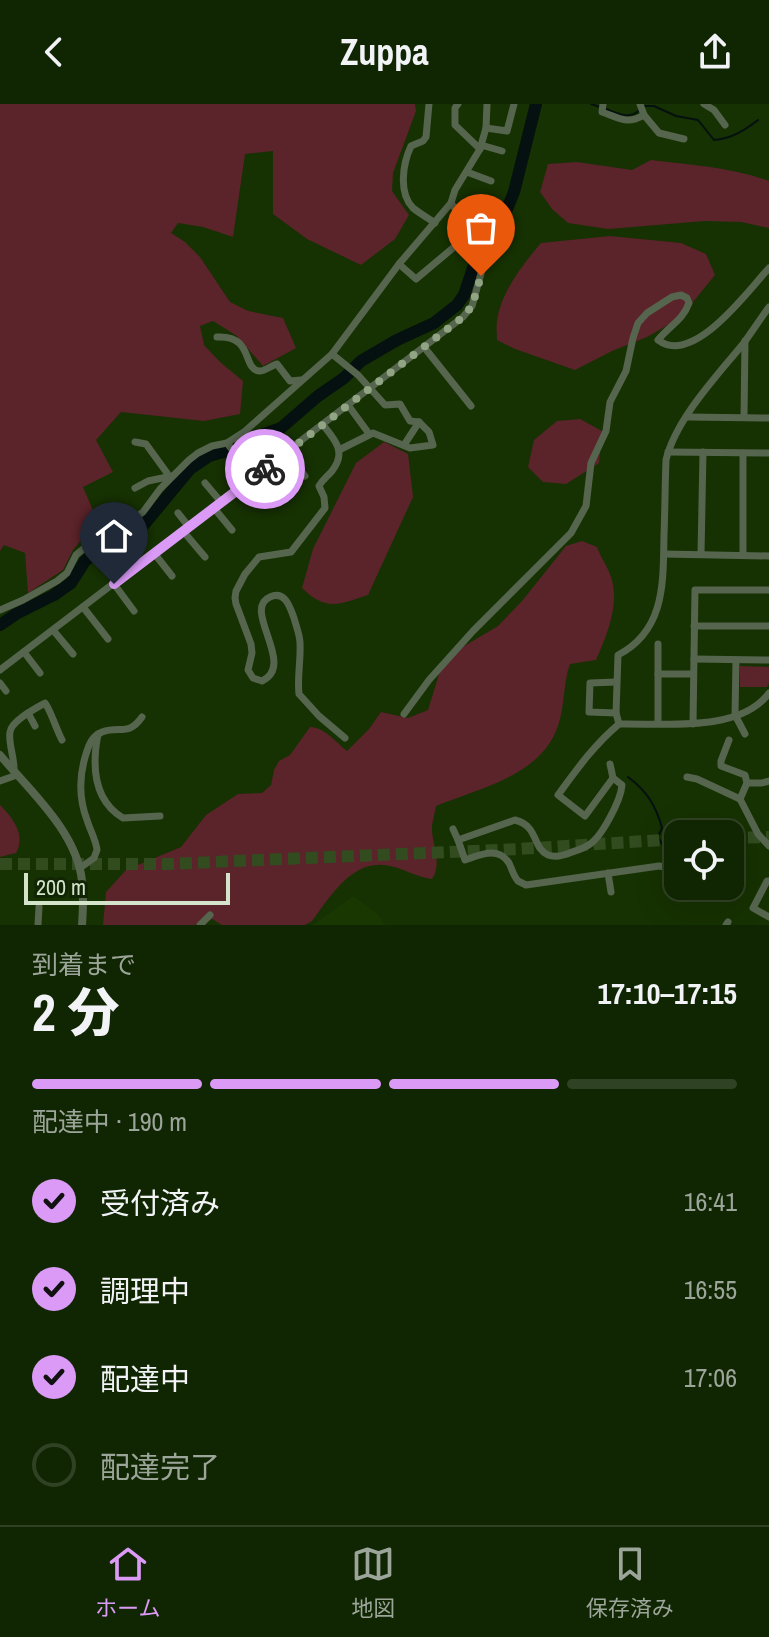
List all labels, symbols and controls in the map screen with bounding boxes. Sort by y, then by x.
text: Zuppa [340,28,429,76]
icon: back [32,30,76,74]
icon: share [693,30,737,74]
pin [447,194,515,276]
icon: bag [459,206,503,250]
courier [225,429,305,509]
icon: bike [243,447,287,491]
pin [80,502,148,584]
icon: home [92,514,136,558]
map controls [664,820,744,900]
button: locate [664,820,744,900]
scale bar [24,869,230,905]
text: 200 m [36,872,86,902]
text: 到着まで [32,947,136,982]
text: 17:10–17:15 [598,973,737,1013]
text: 2 分 [32,977,120,1047]
text: 配達中 · 190 m [32,1104,187,1139]
icon: check [32,1179,76,1223]
text: 受付済み [100,1183,220,1223]
text: 16:41 [684,1184,737,1219]
icon: check [32,1267,76,1311]
text: 調理中 [100,1271,190,1311]
text: 16:55 [684,1272,737,1307]
icon: check [32,1355,76,1399]
text: 配達中 [100,1359,190,1399]
text: 17:06 [684,1360,737,1395]
text: 配達完了 [100,1447,220,1487]
tab: ホーム [95,1542,161,1623]
tab: 地図 [351,1542,395,1623]
tab: 保存済み [586,1542,674,1623]

